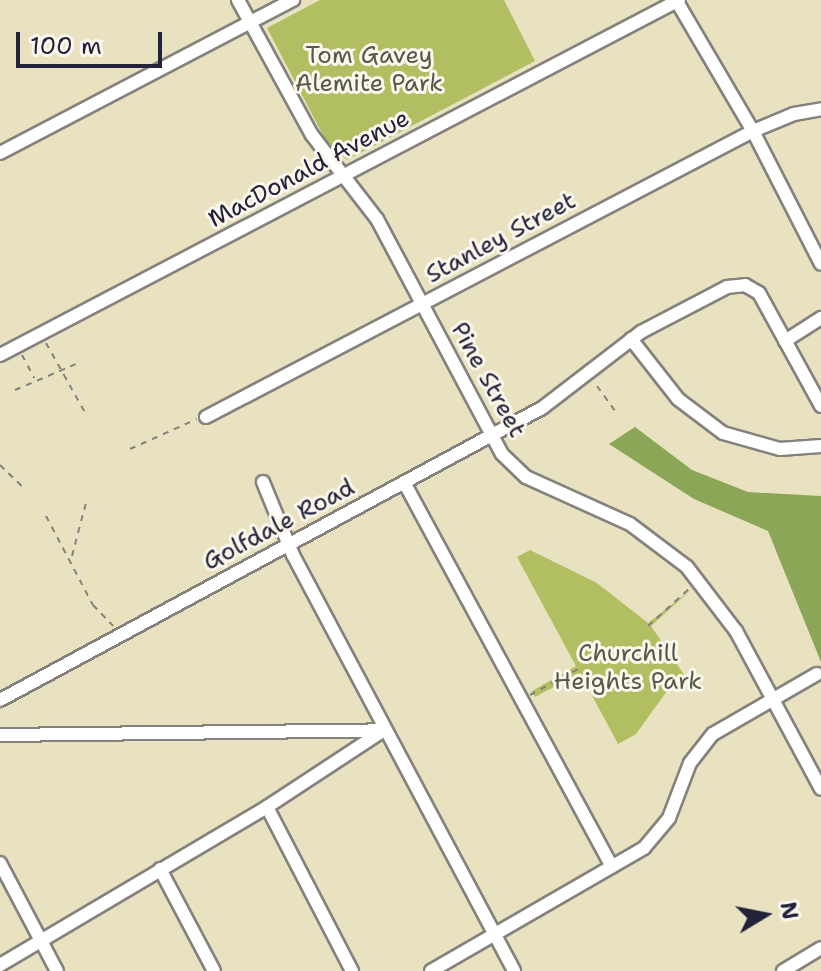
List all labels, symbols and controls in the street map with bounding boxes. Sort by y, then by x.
scale bar [20,16,166,66]
text: 100 m [30,30,102,62]
park label: Tom Gavey Alemite Park [295,42,443,98]
street label: MacDonald Avenue [204,104,414,234]
street label: Stanley Street [421,186,581,290]
street label: Pine Street [445,317,531,443]
street label: Golfdale Road [199,473,359,577]
park label: Churchill Heights Park [554,640,702,696]
north arrow [725,875,805,955]
text: N [773,900,805,922]

